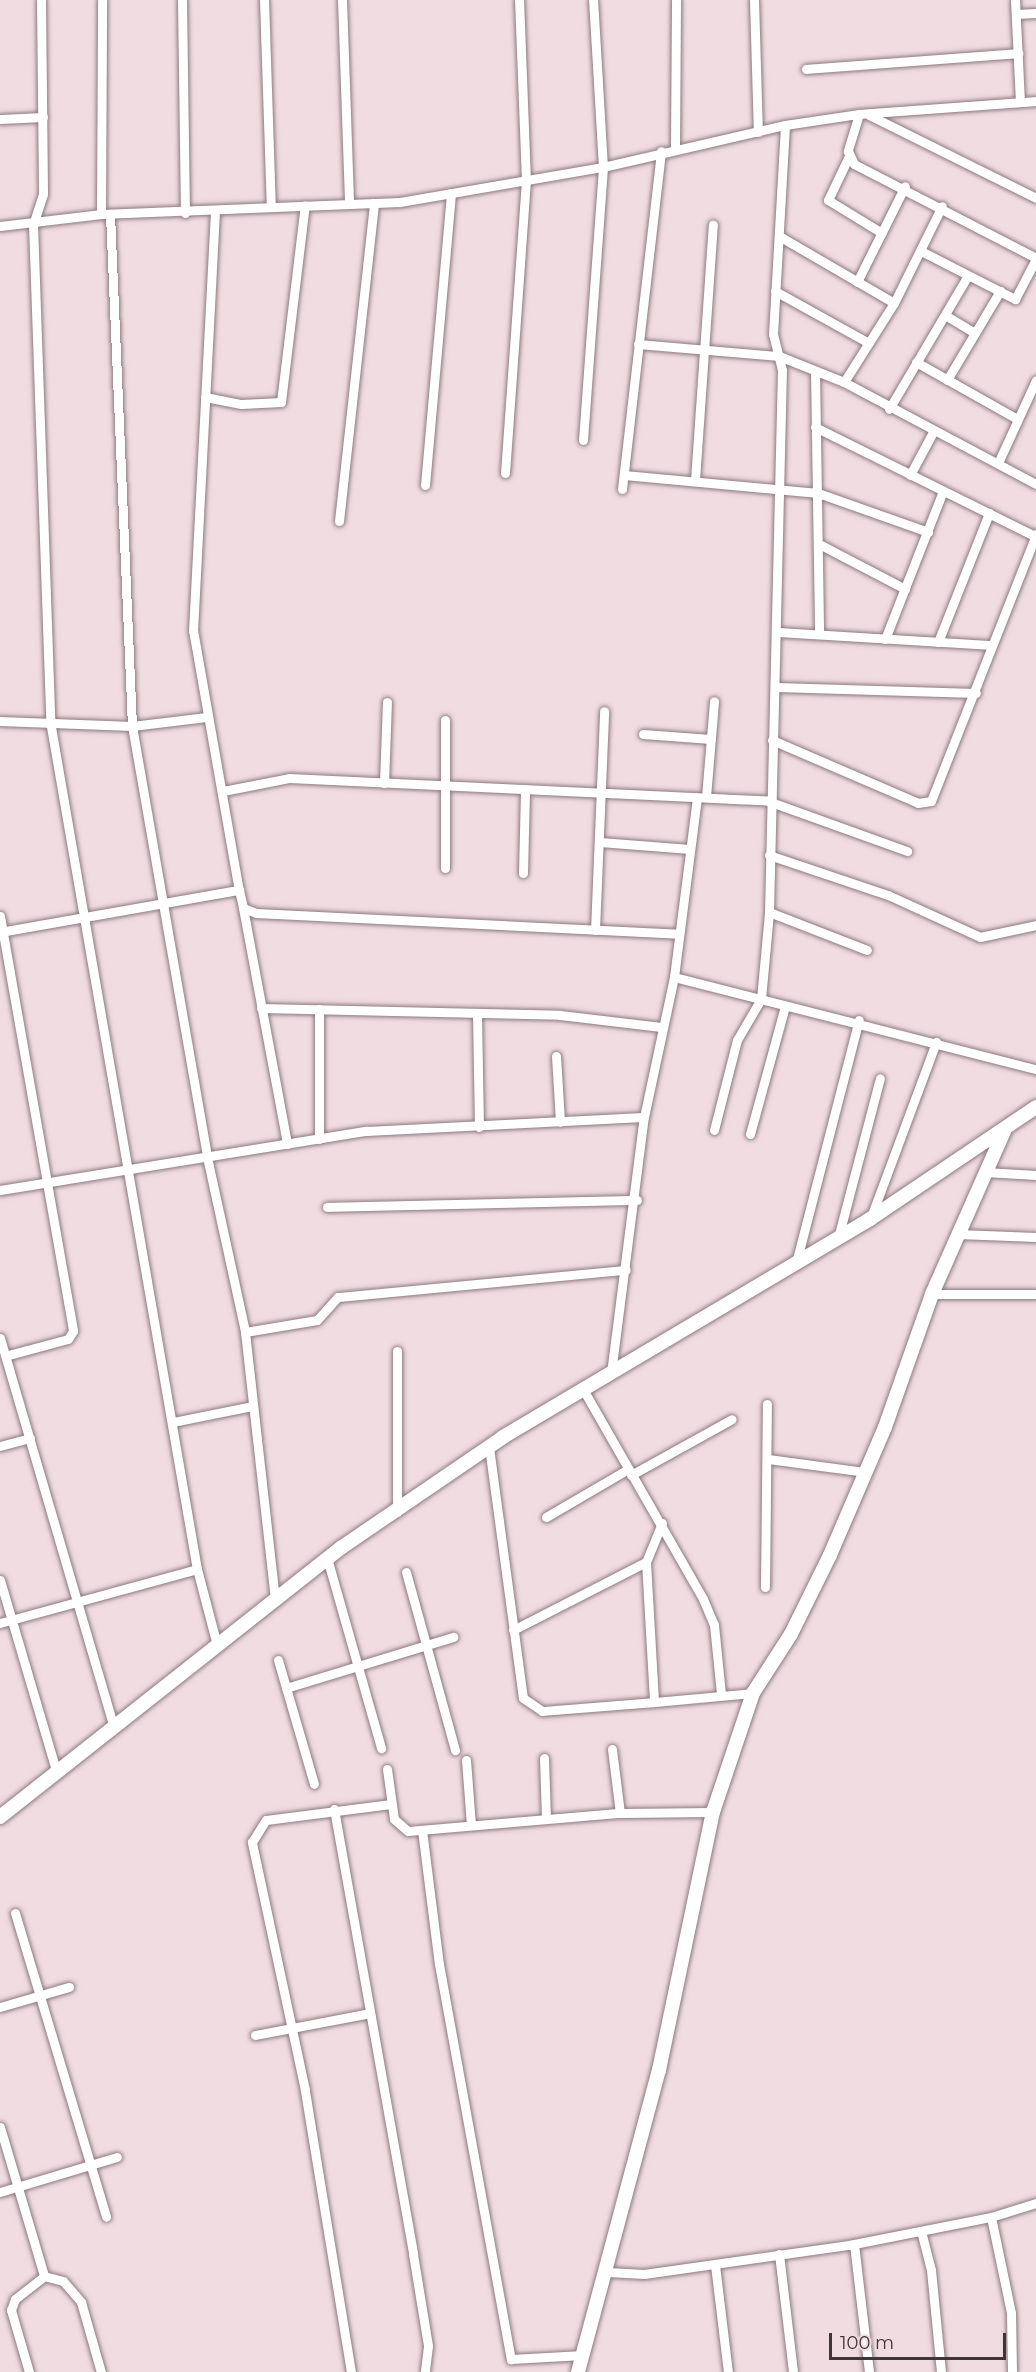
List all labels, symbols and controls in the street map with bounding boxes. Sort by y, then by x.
scale bar [832,2321,1009,2359]
text: 100 m [840,2332,894,2354]

